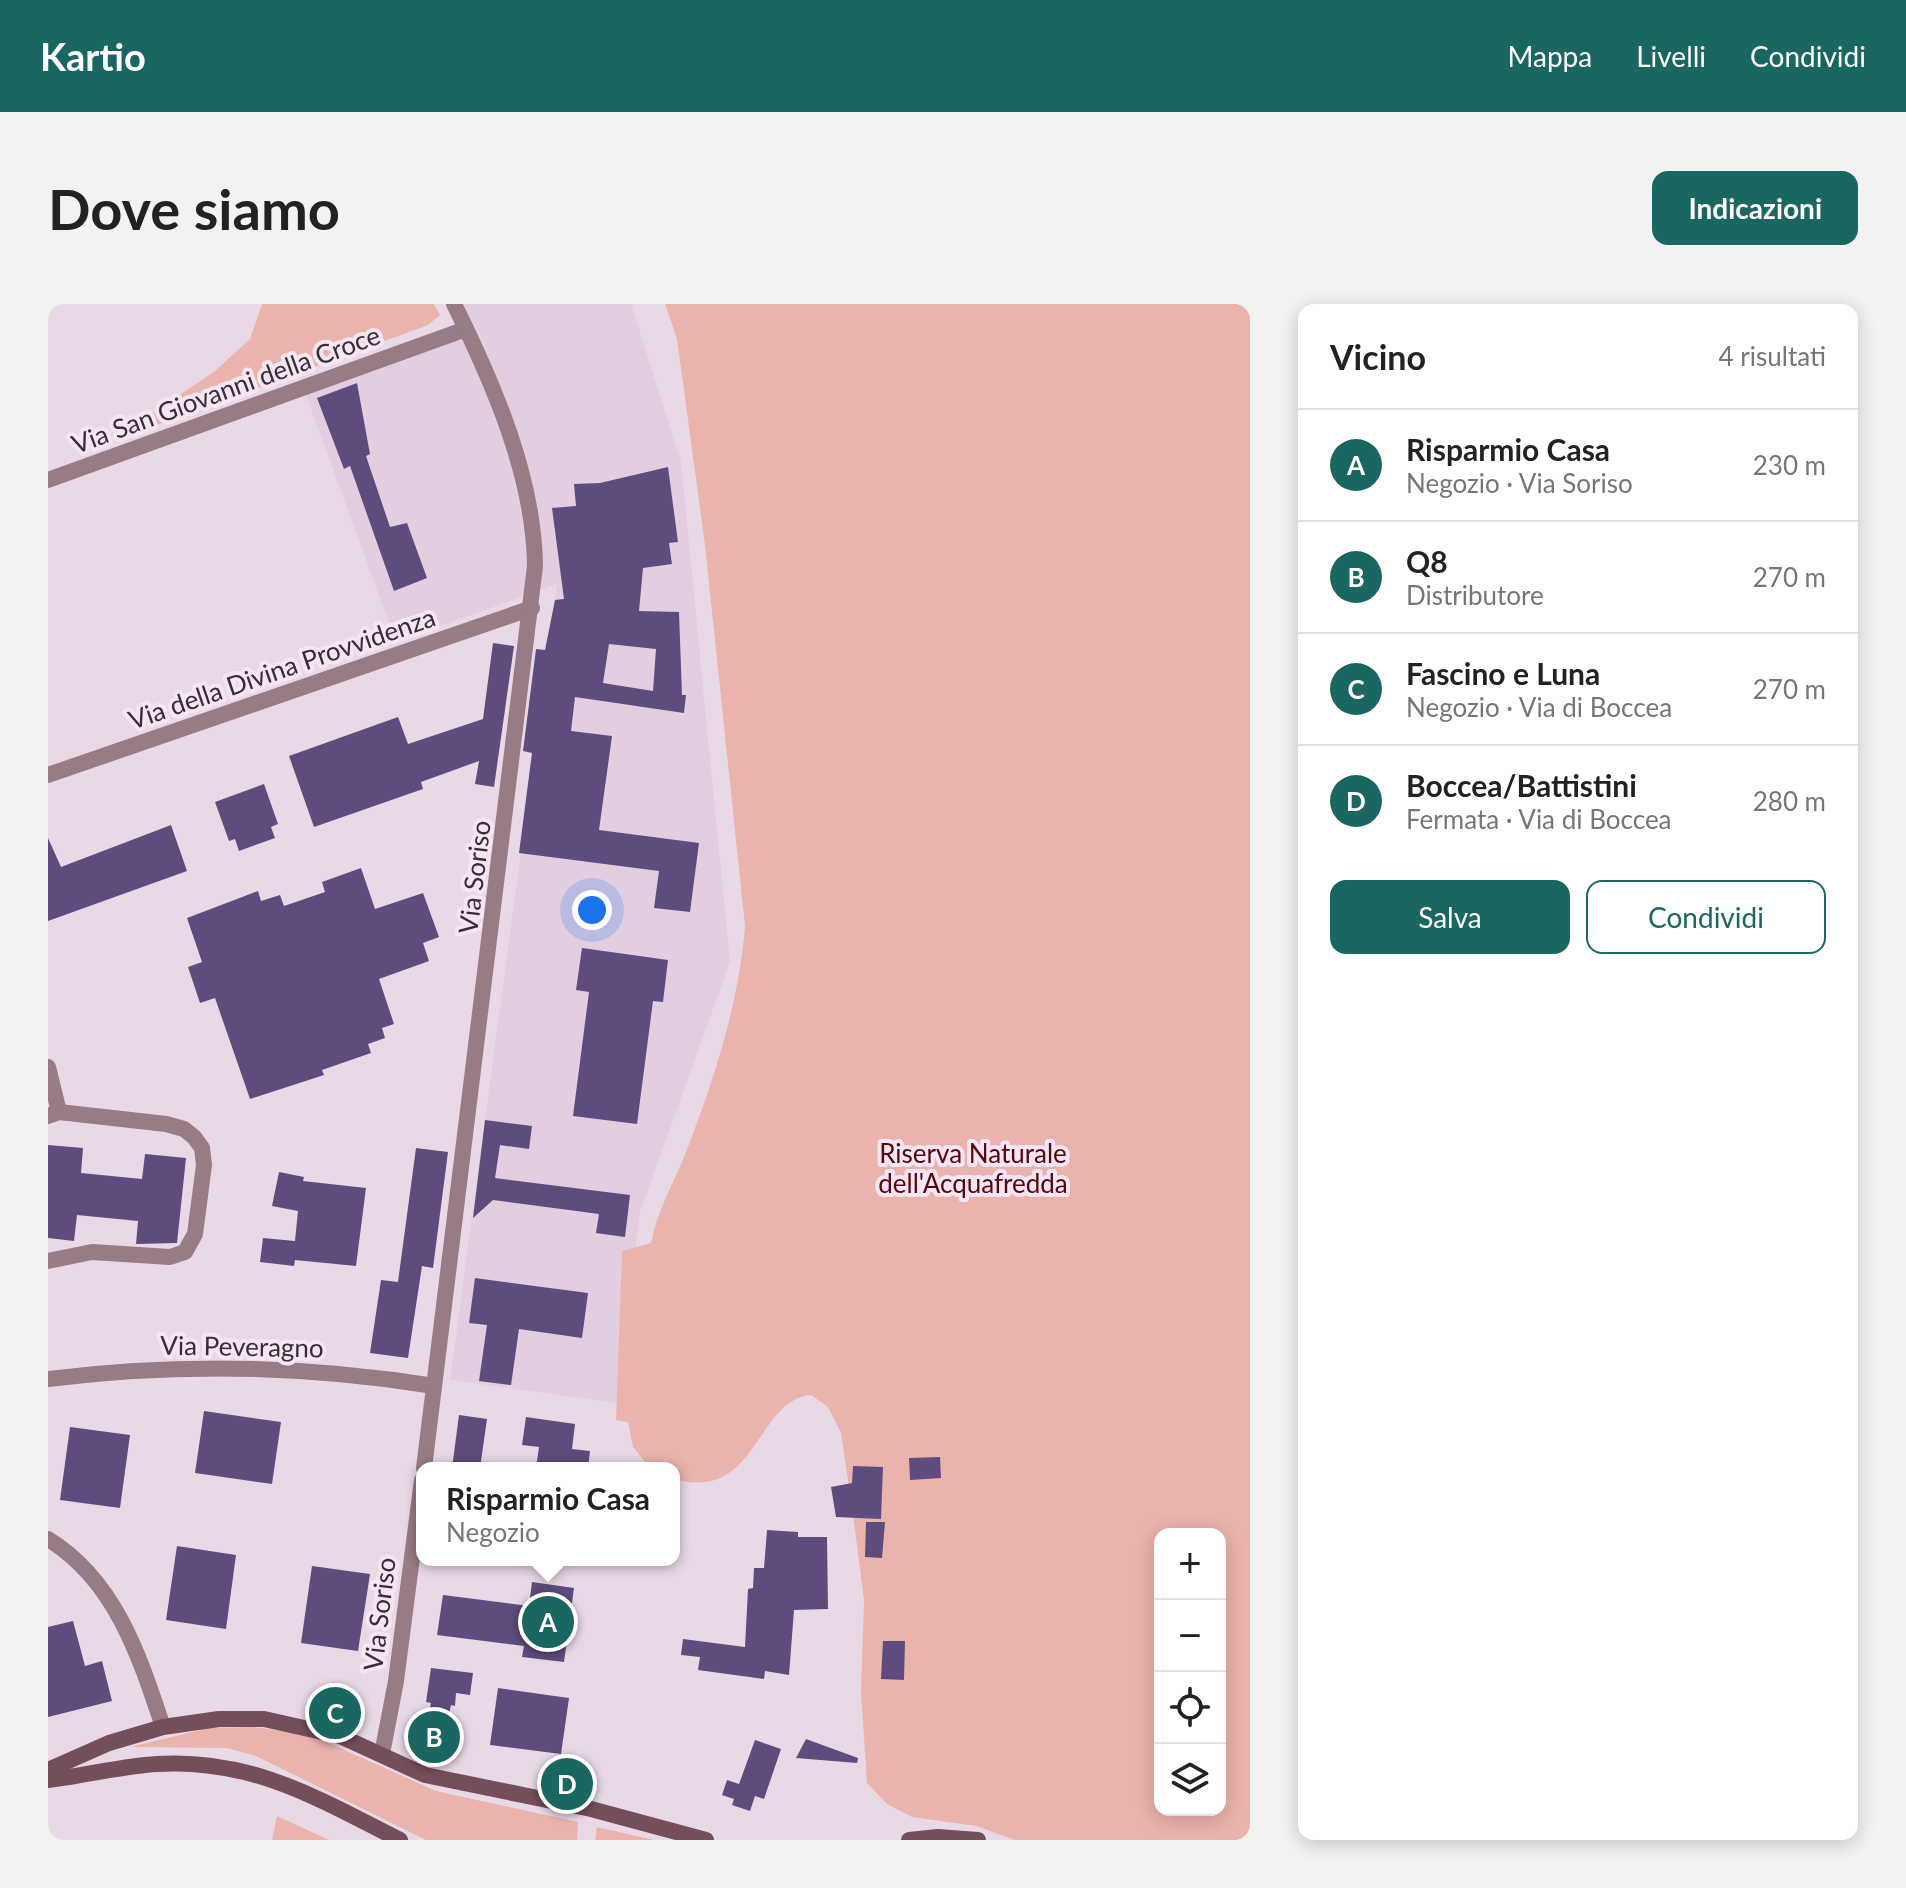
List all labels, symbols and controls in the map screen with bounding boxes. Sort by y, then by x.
text: Kartio [40,33,146,79]
text: Mappa [1507,39,1592,73]
text: Livelli [1636,39,1706,73]
text: Condividi [1750,39,1866,73]
button: Indicazioni [1652,171,1858,245]
text: Dove siamo [48,175,340,242]
street label: Via San Giovanni della Croce [67,318,384,460]
text: Vicino [1330,336,1426,377]
text: 4 risultati [1719,340,1826,372]
text: Risparmio Casa [1406,431,1610,467]
text: A [1347,449,1365,481]
text: 230 m [1753,449,1826,481]
text: Negozio · Via Soriso [1406,467,1633,499]
text: Q8 [1406,543,1448,579]
text: B [1347,561,1365,593]
text: 270 m [1753,561,1826,593]
text: Distributore [1406,579,1544,611]
street label: Via della Divina Provvidenza [124,600,439,736]
text: Fascino e Luna [1406,655,1600,691]
text: C [1347,673,1365,705]
text: 270 m [1753,673,1826,705]
text: Negozio · Via di Boccea [1406,691,1672,723]
text: Boccea/Battistini [1406,767,1637,803]
text: D [1346,785,1366,817]
text: 280 m [1753,785,1826,817]
text: Fermata · Via di Boccea [1406,803,1672,835]
street label: Via Soriso [451,818,497,935]
button: Salva [1330,880,1570,954]
button: Condividi [1586,880,1826,954]
your location [572,890,612,930]
park label: Riserva Naturale dell'Acquafredda [878,1137,1068,1199]
street label: Via Peveragno [160,1329,324,1363]
popup [416,1462,680,1566]
text: Risparmio Casa [446,1480,650,1516]
text: Negozio [446,1516,540,1548]
map controls [1154,1528,1226,1816]
button: + [1154,1528,1226,1600]
street label: Via Soriso [356,1555,402,1672]
pin: A [522,1592,574,1652]
button: − [1154,1600,1226,1672]
button: locate [1154,1672,1226,1744]
pin: C [309,1683,361,1743]
pin: B [408,1707,460,1767]
button: layers [1154,1744,1226,1816]
pin: D [541,1754,593,1814]

